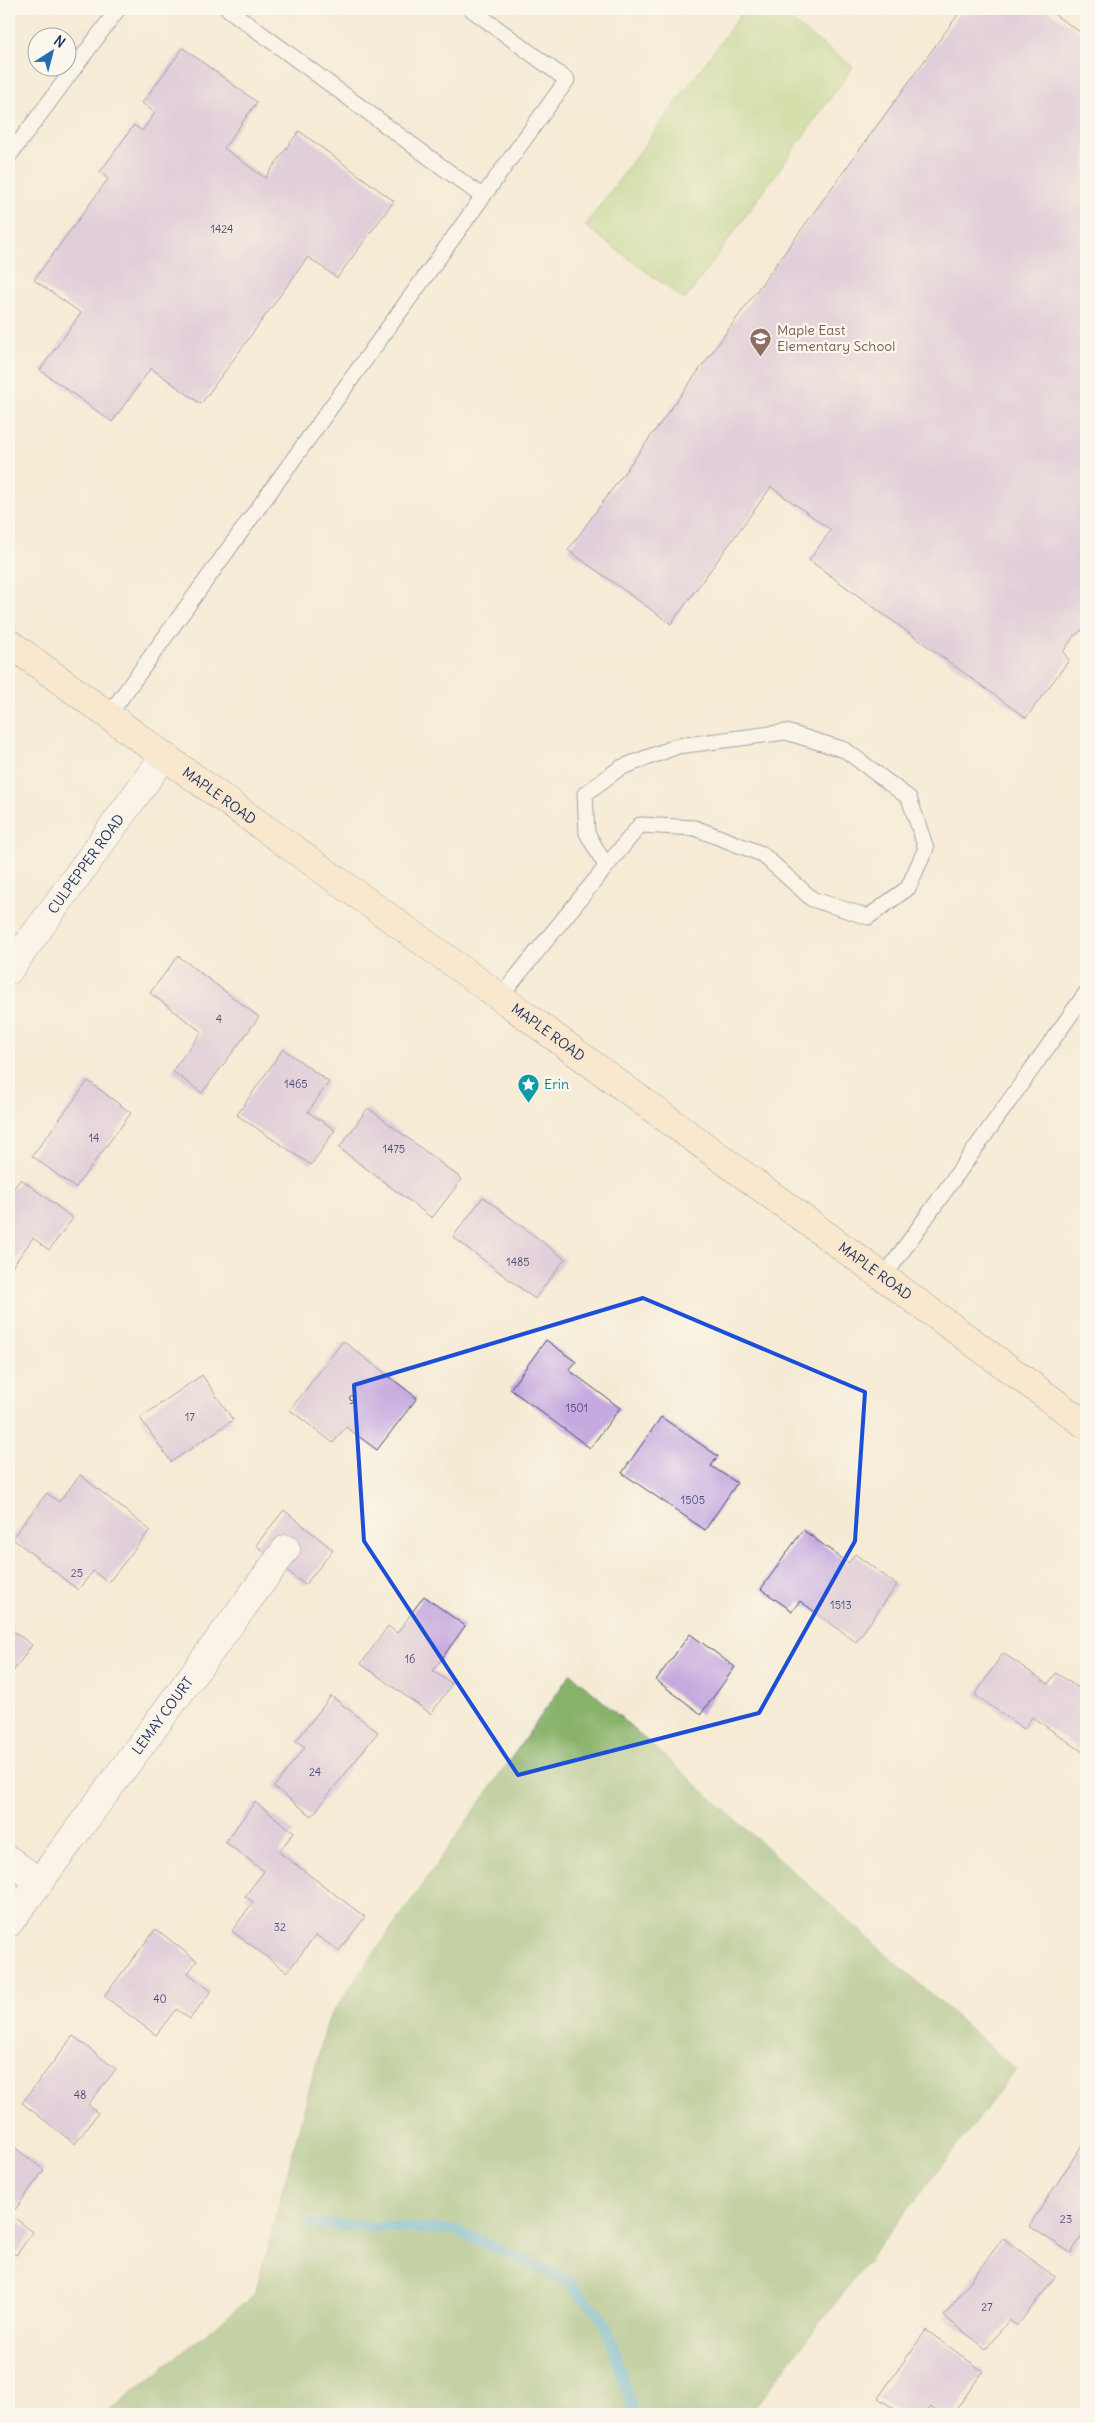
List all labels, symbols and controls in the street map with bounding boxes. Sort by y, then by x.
north arrow [28,28,78,78]
text: N [50,31,69,52]
house number: 1424 [211,222,233,236]
place label: Maple East Elementary School [777,321,895,355]
school or university icon: Maple East Elementary School [749,326,773,357]
street label: MAPLE ROAD [179,763,260,828]
street label: CULPEPPER ROAD [44,810,128,917]
street label: MAPLE ROAD [508,999,589,1065]
house number: 4 [216,1012,222,1026]
place icon: Erin [516,1072,540,1103]
place label: Erin [544,1075,569,1093]
house number: 1465 [284,1077,308,1091]
house number: 14 [89,1131,99,1145]
house number: 1475 [383,1142,405,1156]
street label: MAPLE ROAD [835,1238,916,1304]
house number: 1485 [506,1255,530,1269]
house number: 9 [349,1393,355,1407]
house number: 1501 [566,1401,588,1415]
house number: 17 [185,1410,195,1424]
house number: 1505 [681,1493,705,1507]
house number: 25 [71,1566,83,1580]
house number: 1513 [830,1598,852,1612]
house number: 16 [405,1652,415,1666]
street label: LEMAY COURT [128,1673,197,1758]
house number: 24 [309,1765,321,1779]
house number: 32 [274,1920,286,1934]
house number: 40 [153,1992,167,2006]
house number: 48 [74,2088,86,2102]
house number: 23 [1060,2212,1072,2226]
house number: 27 [981,2300,993,2314]

